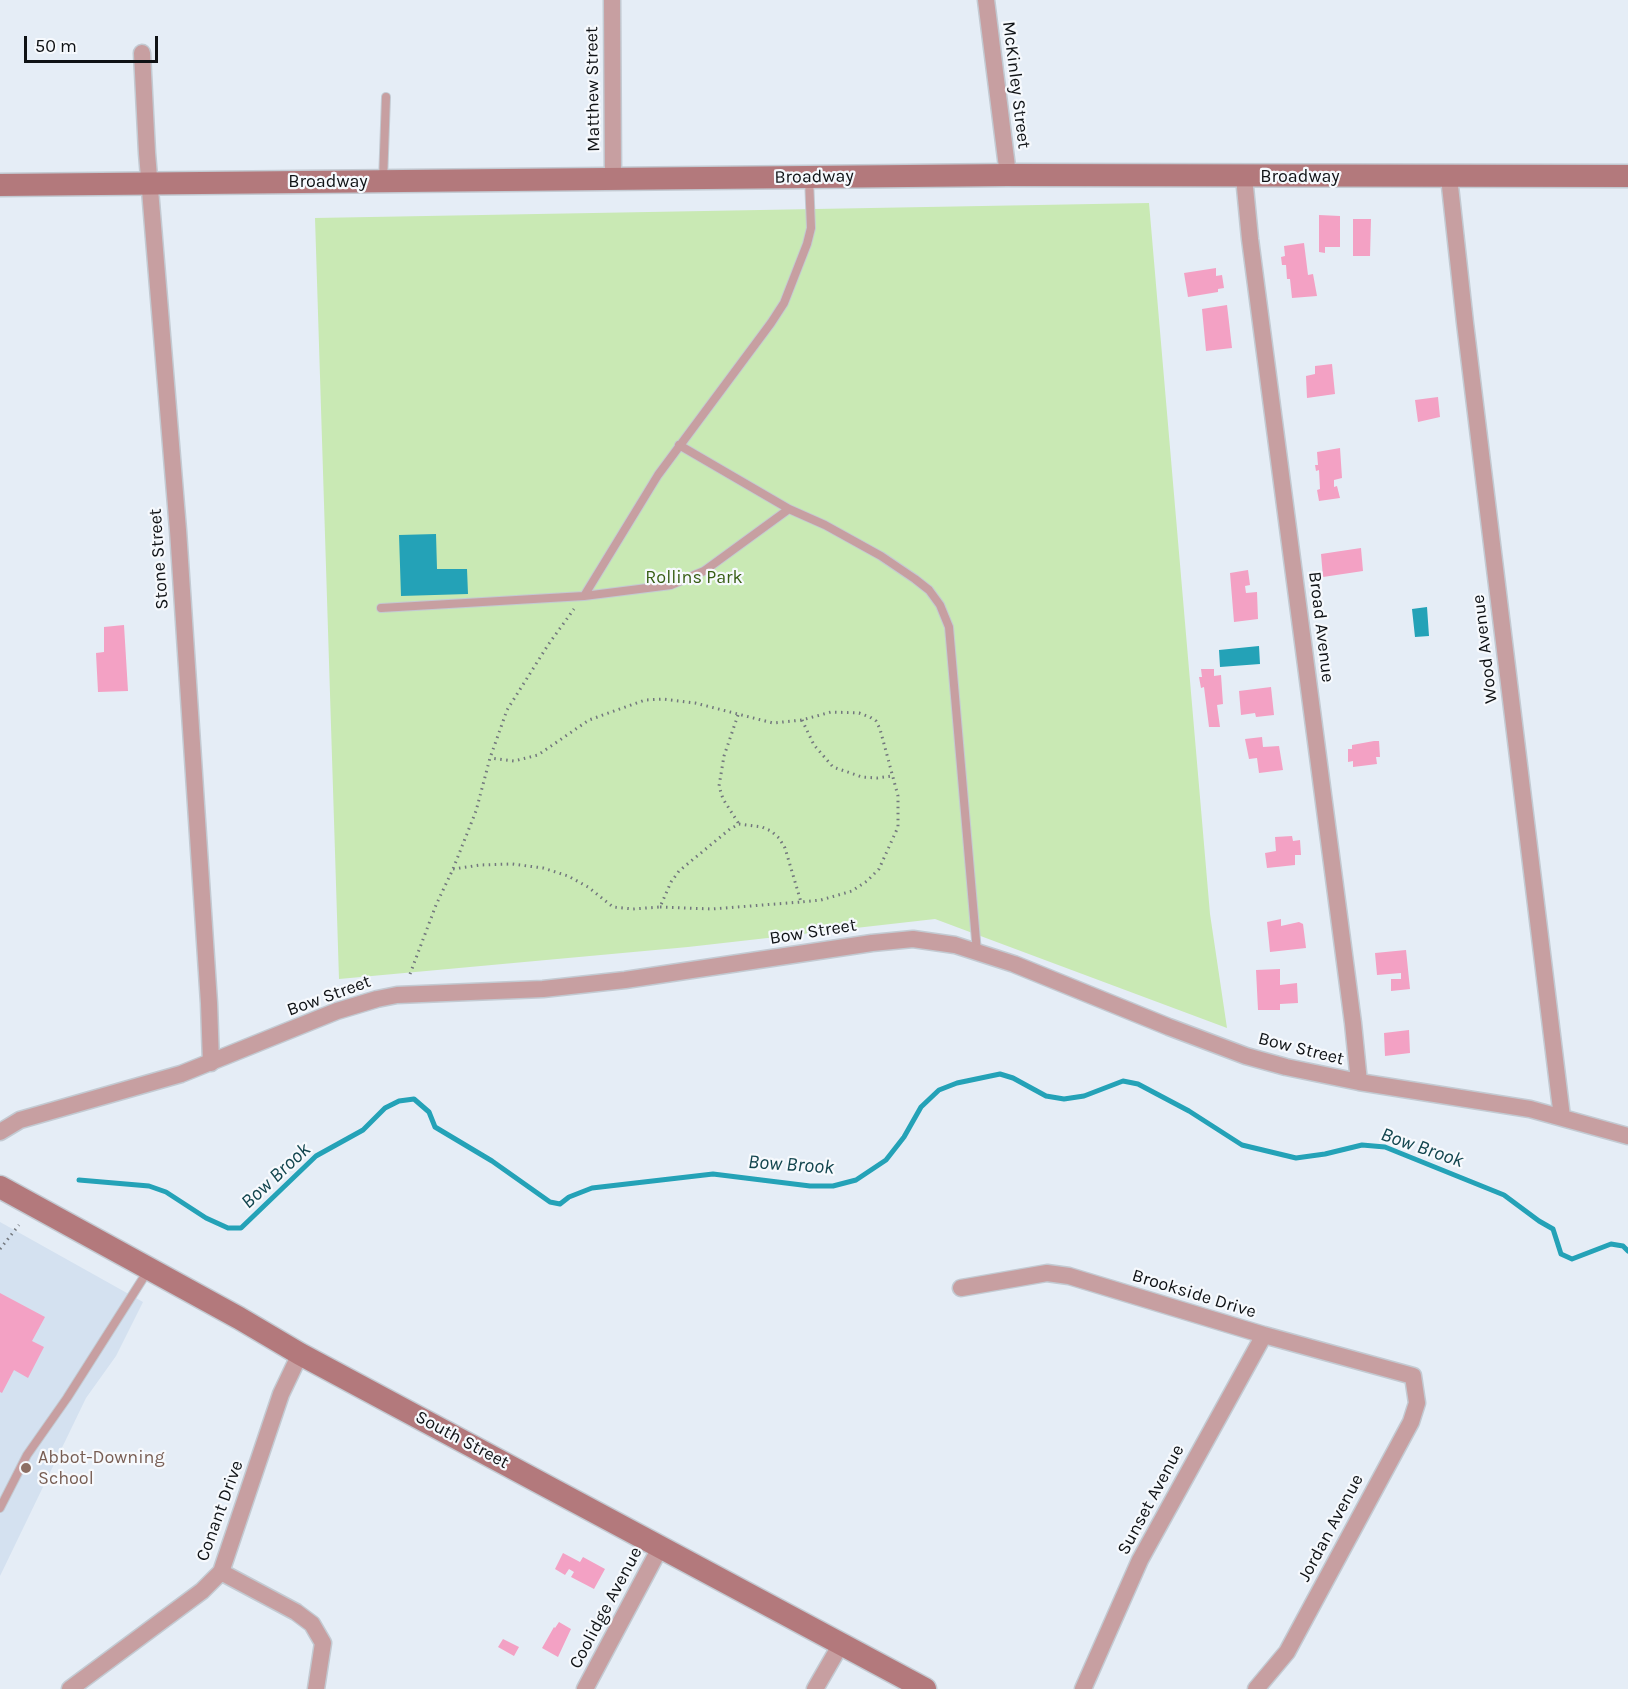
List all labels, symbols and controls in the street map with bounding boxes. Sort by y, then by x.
street label: McKinley Street [997,20,1035,150]
scale bar [27,24,160,62]
street label: Matthew Street [581,26,605,152]
text: 50 m [35,35,77,57]
street label: Broadway [774,166,854,188]
street label: Broadway [1260,166,1340,188]
street label: Broadway [288,171,368,193]
street label: Stone Street [145,508,173,610]
park label: Rollins Park [645,567,743,589]
street label: Broad Avenue [1303,570,1339,684]
street label: Wood Avenue [1468,593,1502,705]
street label: Bow Street [768,914,858,950]
street label: Bow Street [284,971,374,1021]
street label: Bow Street [1256,1028,1346,1070]
water label: Bow Brook [1377,1123,1467,1173]
water label: Bow Brook [236,1138,316,1214]
water label: Bow Brook [747,1150,835,1180]
street label: Brookside Drive [1129,1265,1259,1323]
street label: South Street [411,1406,513,1474]
street label: Sunset Avenue [1113,1441,1189,1559]
place label: Abbot-Downing School [38,1447,165,1490]
street label: Conant Drive [192,1458,248,1564]
marker: Abbot-Downing School [19,1461,33,1475]
street label: Jordan Avenue [1294,1471,1368,1585]
street label: Coolidge Avenue [565,1543,647,1673]

